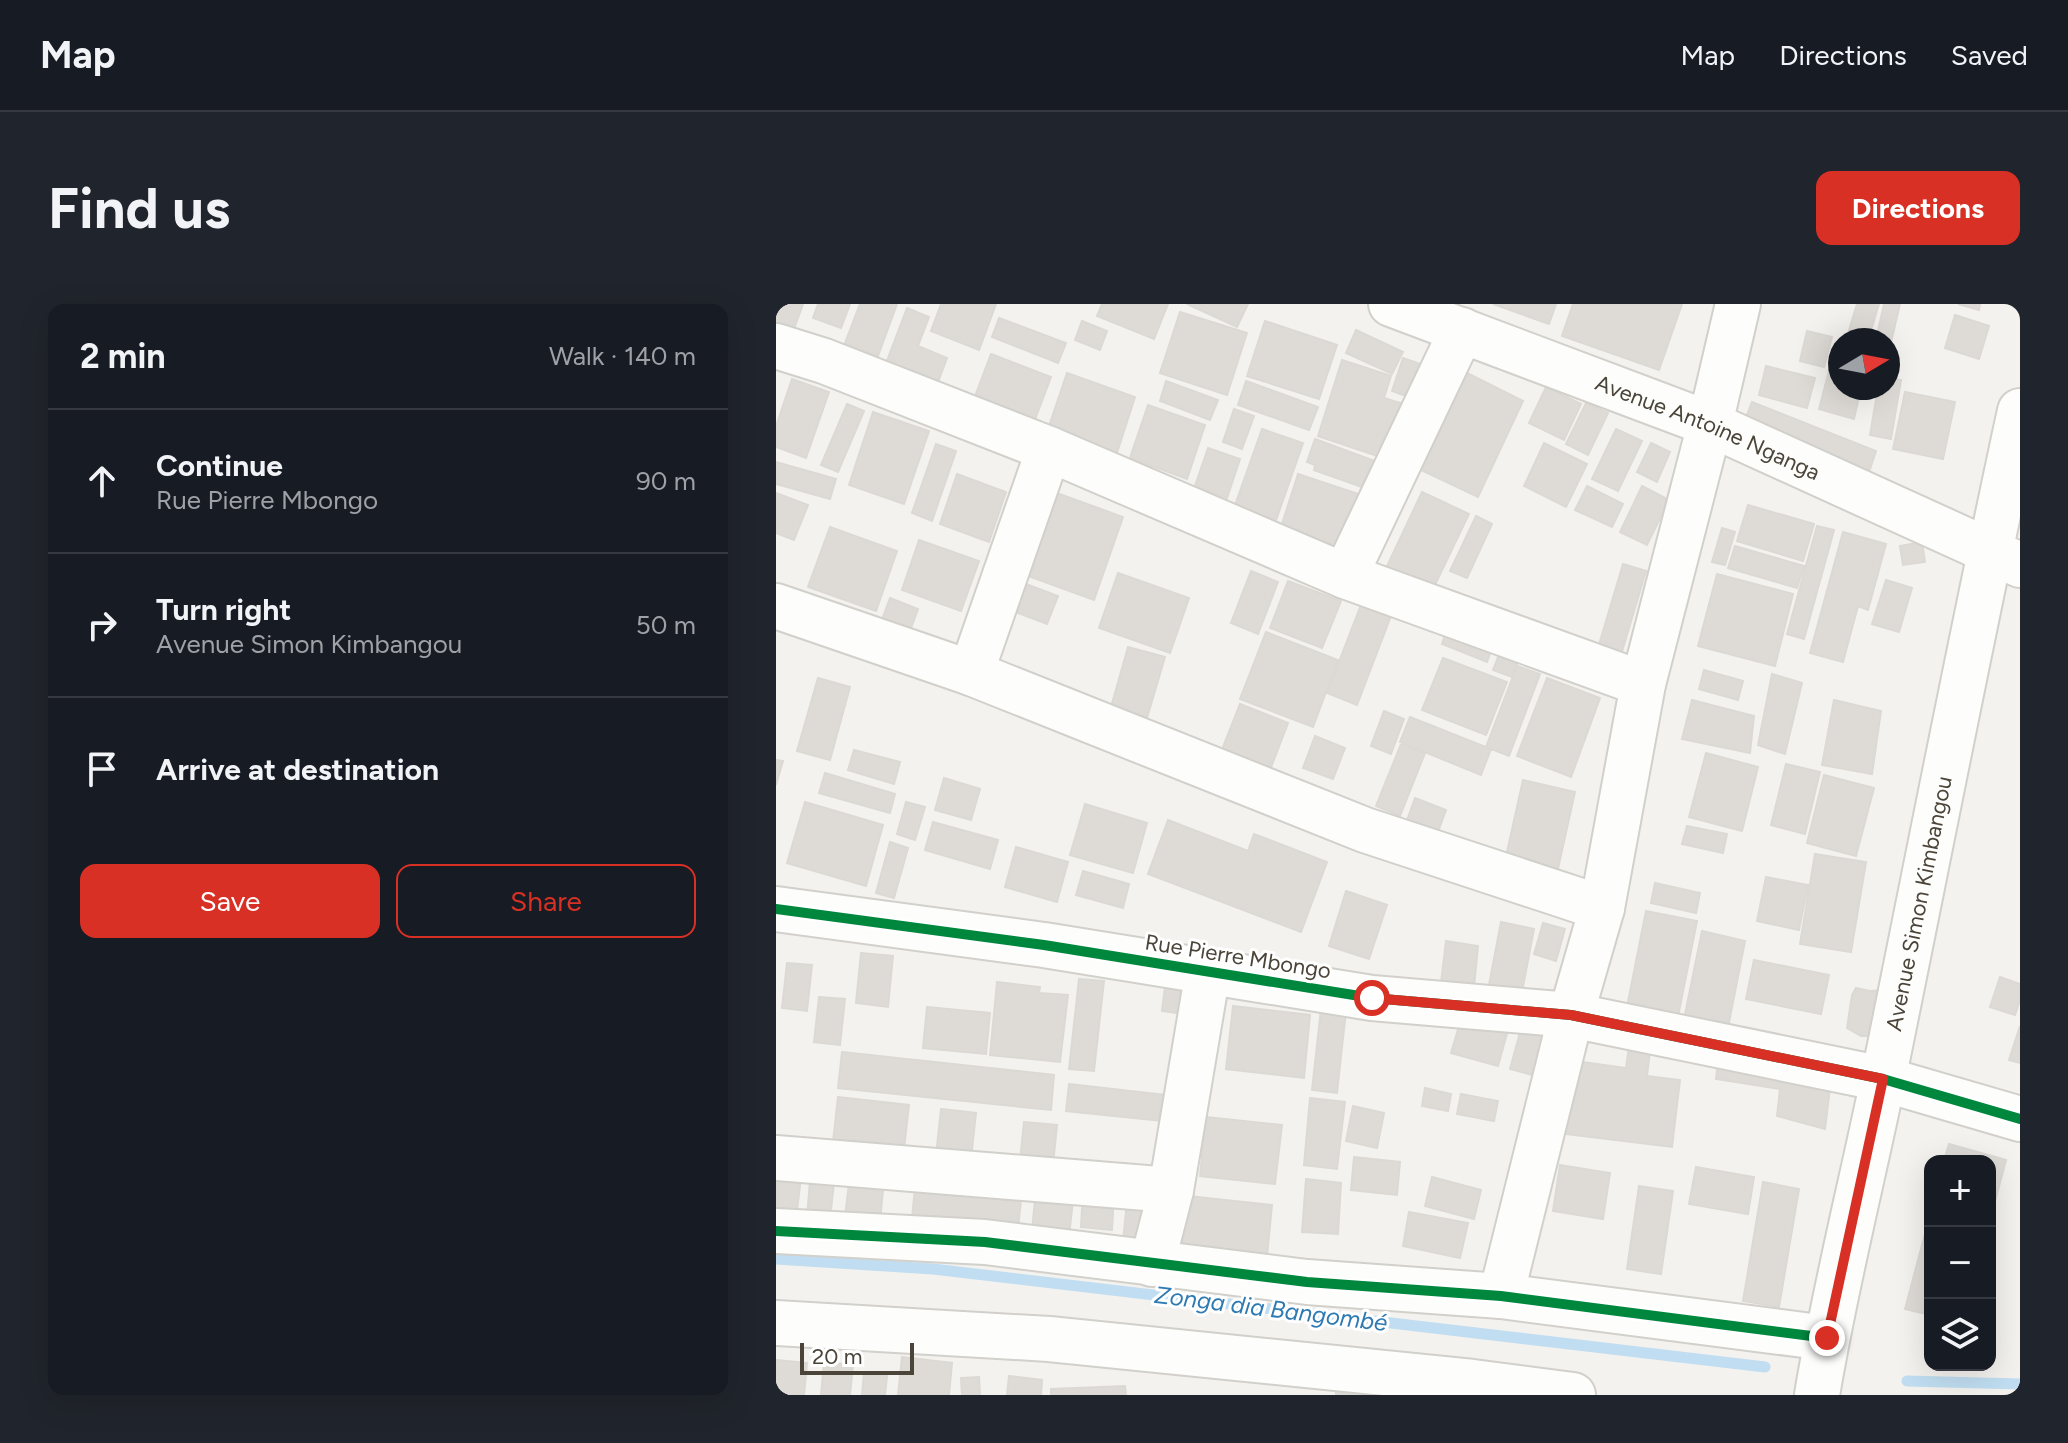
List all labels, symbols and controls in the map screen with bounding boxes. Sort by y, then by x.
text: Map [40,32,116,78]
text: Map [1681,38,1735,72]
text: Directions [1779,38,1907,72]
text: Saved [1951,38,2028,72]
button: Directions [1816,171,2020,245]
text: Find us [48,175,230,242]
north arrow [1828,328,1900,400]
text: 2 min [80,336,166,377]
text: Walk · 140 m [549,340,696,372]
street label: Avenue Antoine Nganga [1592,369,1824,486]
text: Continue [156,447,283,484]
icon: ahead [80,459,124,503]
text: 90 m [636,465,696,497]
text: Rue Pierre Mbongo [156,484,378,516]
text: Turn right [156,591,291,628]
icon: right [80,603,124,647]
text: 50 m [636,609,696,641]
text: Avenue Simon Kimbangou [156,628,462,660]
icon: arrive [80,747,124,791]
text: Arrive at destination [156,751,439,788]
street label: Avenue Simon Kimbangou [1880,774,1958,1033]
button: Save [80,864,380,938]
button: Share [396,864,696,938]
street label: Rue Pierre Mbongo [1143,928,1333,985]
route start [1354,980,1390,1016]
map controls [1924,1155,1996,1371]
button: + [1924,1155,1996,1227]
button: − [1924,1227,1996,1299]
water label: Zonga dia Bangombé [1153,1280,1389,1337]
button: layers [1924,1299,1996,1371]
route end [1809,1320,1845,1356]
scale bar [800,1339,914,1375]
text: 20 m [812,1343,863,1370]

